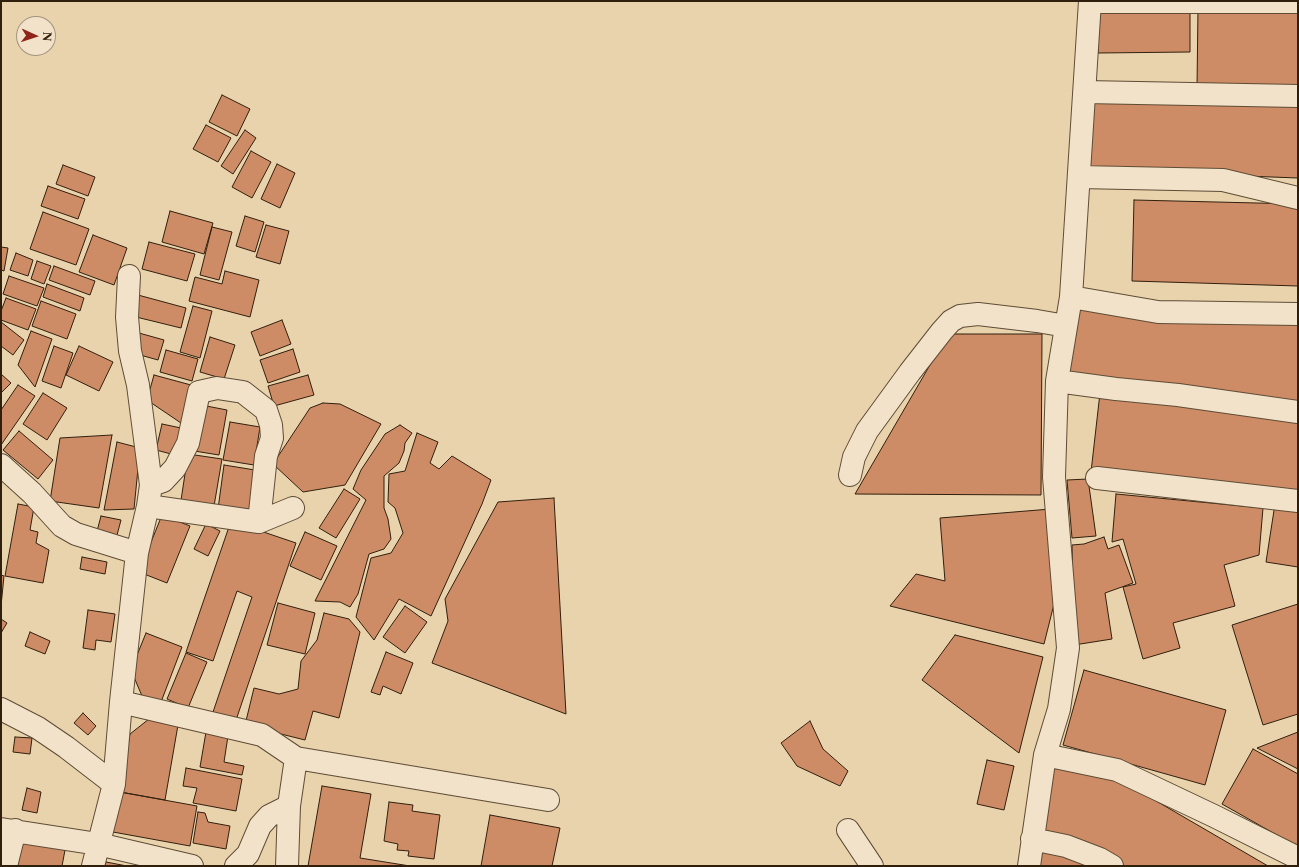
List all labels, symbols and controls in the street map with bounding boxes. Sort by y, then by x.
north arrow [16,16,56,56]
text: N [40,31,54,42]

